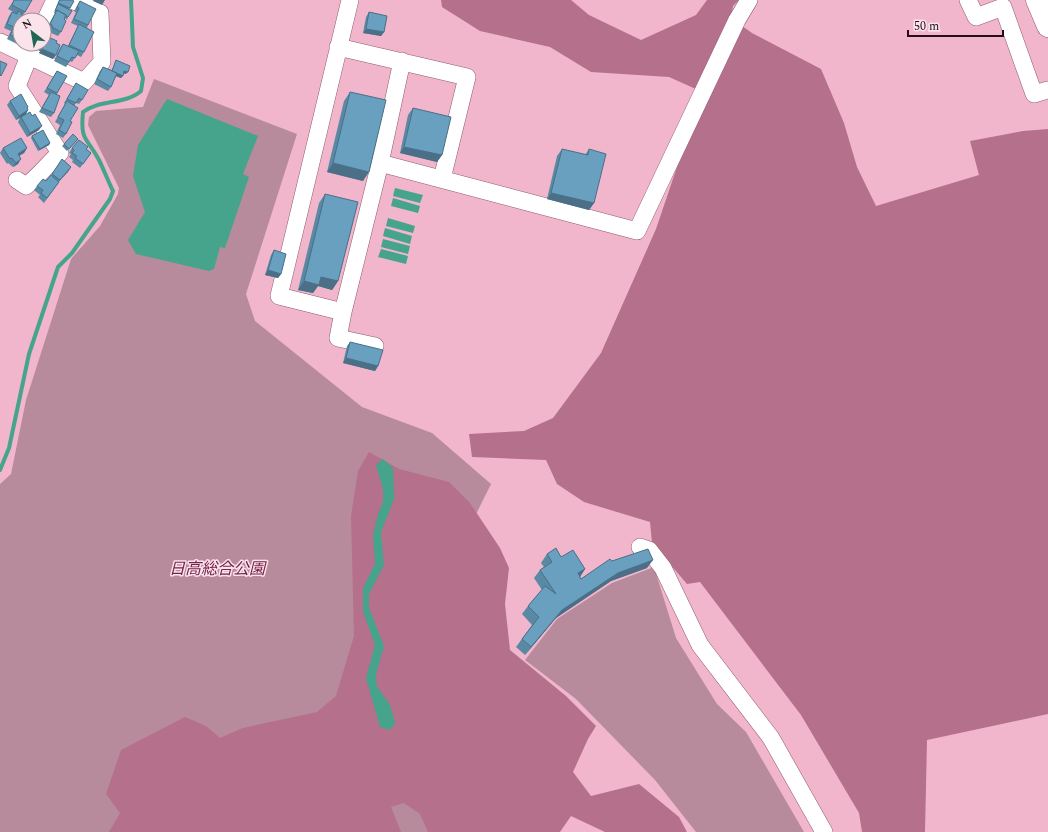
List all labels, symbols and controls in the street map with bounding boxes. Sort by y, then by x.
north arrow [12,12,52,52]
scale bar [908,12,1003,38]
text: N [19,14,35,33]
text: 50 m [914,17,939,36]
park label: 日高総合公園 [169,557,267,581]

